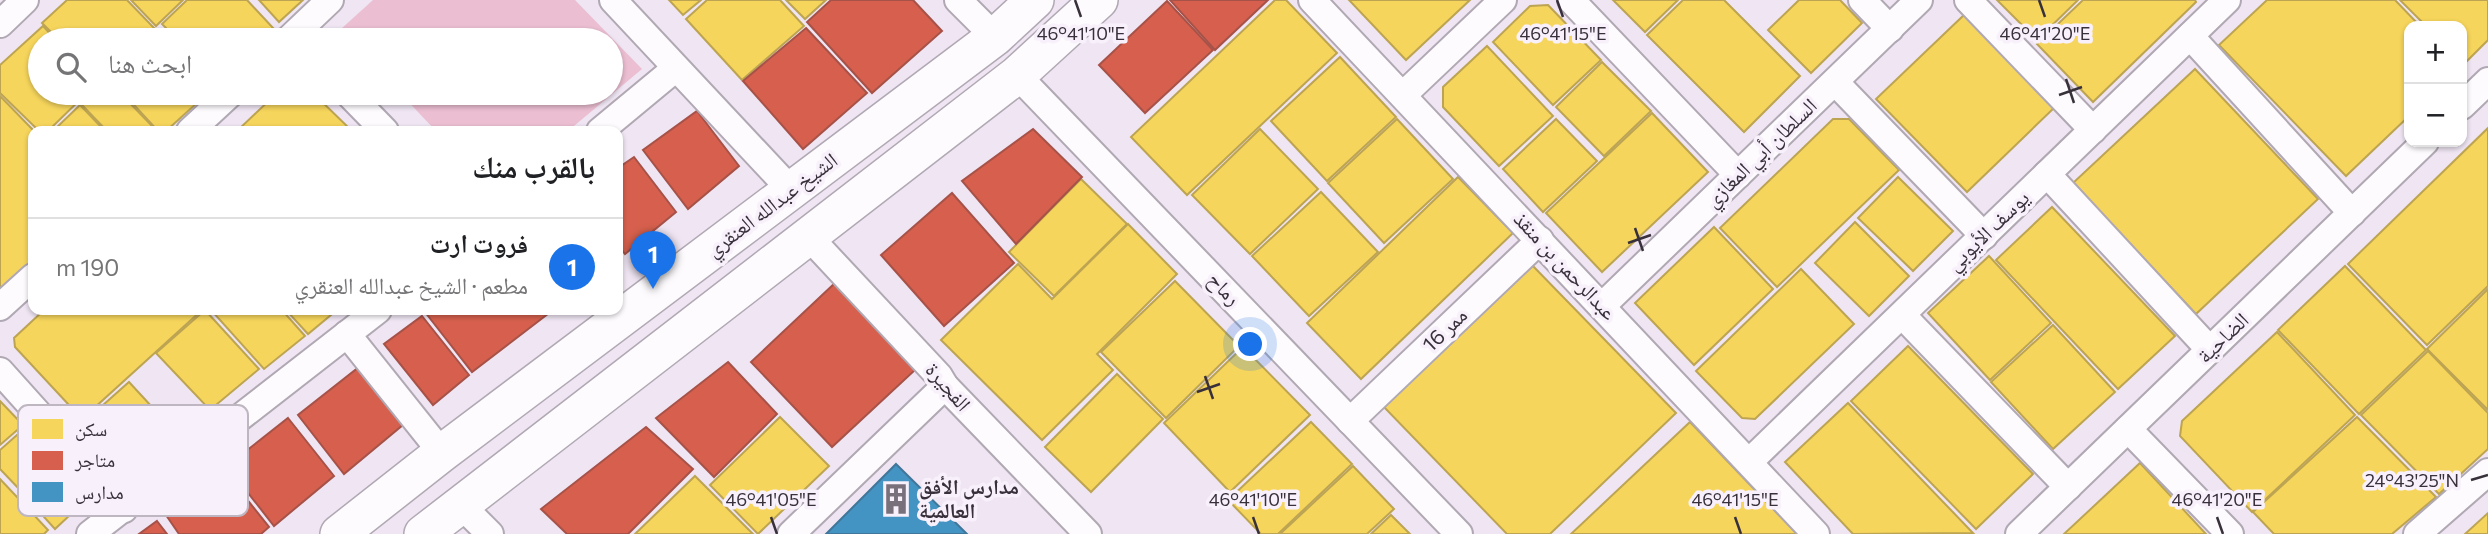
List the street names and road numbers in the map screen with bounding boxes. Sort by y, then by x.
street label: السلطان أبي المغازي [1699,92,1825,215]
street label: الشيخ عبدالله العنقري [701,146,845,265]
street label: يوسف الأيوبي [1940,184,2037,279]
street label: عبدالرحمن بن منقذ [1508,206,1623,326]
street label: رماح [1202,266,1247,311]
street label: ممر 16 [1416,302,1472,356]
street label: الضاحية [2191,307,2253,368]
street label: الفجيرة [921,357,977,416]

